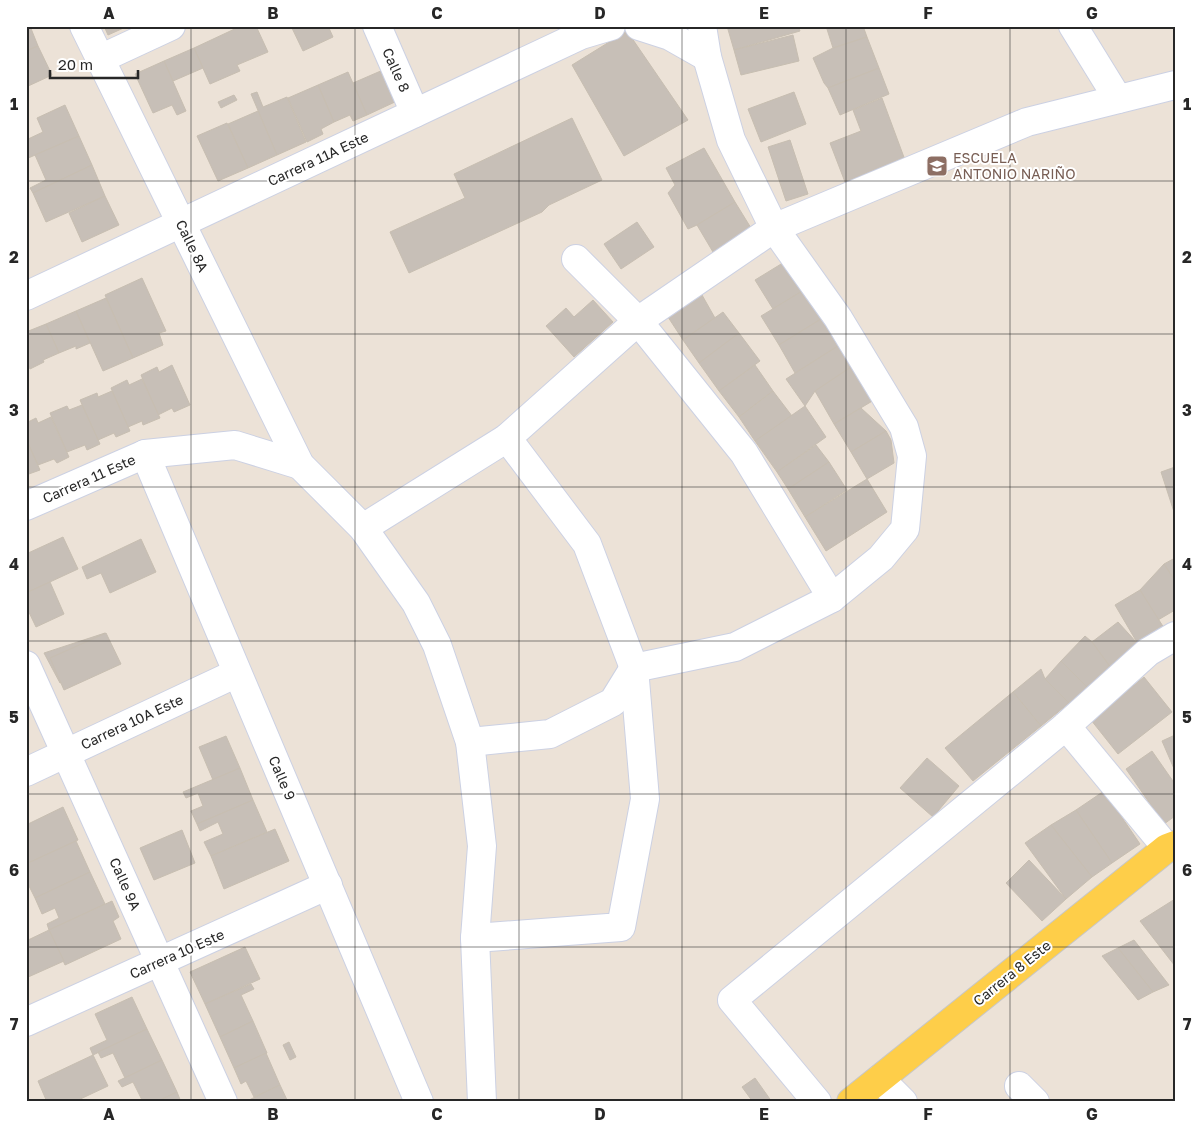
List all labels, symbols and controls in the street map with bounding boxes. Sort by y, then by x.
text: A [103,3,115,23]
text: B [267,3,279,23]
text: C [431,3,443,23]
text: D [594,3,606,23]
text: E [759,3,769,23]
text: F [923,3,933,23]
text: G [1086,3,1098,23]
street label: Calle 8 [379,45,414,94]
scale bar [50,48,138,80]
text: 20 m [58,55,93,73]
text: 1 [10,94,18,114]
text: 1 [1183,94,1191,114]
street label: Carrera 11A Este [265,128,371,189]
place label: ESCUELA ANTONIO NARIÑO [953,149,1076,182]
school or university icon: ESCUELA ANTONIO NARIÑO [925,154,949,178]
street label: Calle 8A [173,217,213,275]
text: 2 [9,247,19,267]
text: 2 [1182,247,1192,267]
text: 3 [9,400,19,420]
text: 3 [1182,400,1192,420]
street label: Carrera 11 Este [40,450,138,507]
text: 4 [9,554,19,574]
text: 4 [1182,554,1192,574]
street label: Carrera 10A Este [78,690,186,753]
text: 5 [9,707,19,727]
text: 5 [1182,707,1192,727]
street label: Calle 9 [266,753,299,802]
street label: Calle 9A [106,855,145,913]
text: 6 [9,860,19,880]
text: 6 [1182,860,1192,880]
street label: Carrera 10 Este [127,925,227,982]
street label: Carrera 8 Este [970,936,1054,1009]
text: 7 [10,1014,19,1034]
text: 7 [1183,1014,1192,1034]
text: A [103,1104,115,1124]
text: B [267,1104,279,1124]
text: C [431,1104,443,1124]
text: D [594,1104,606,1124]
text: E [759,1104,769,1124]
text: F [923,1104,933,1124]
text: G [1086,1104,1098,1124]

